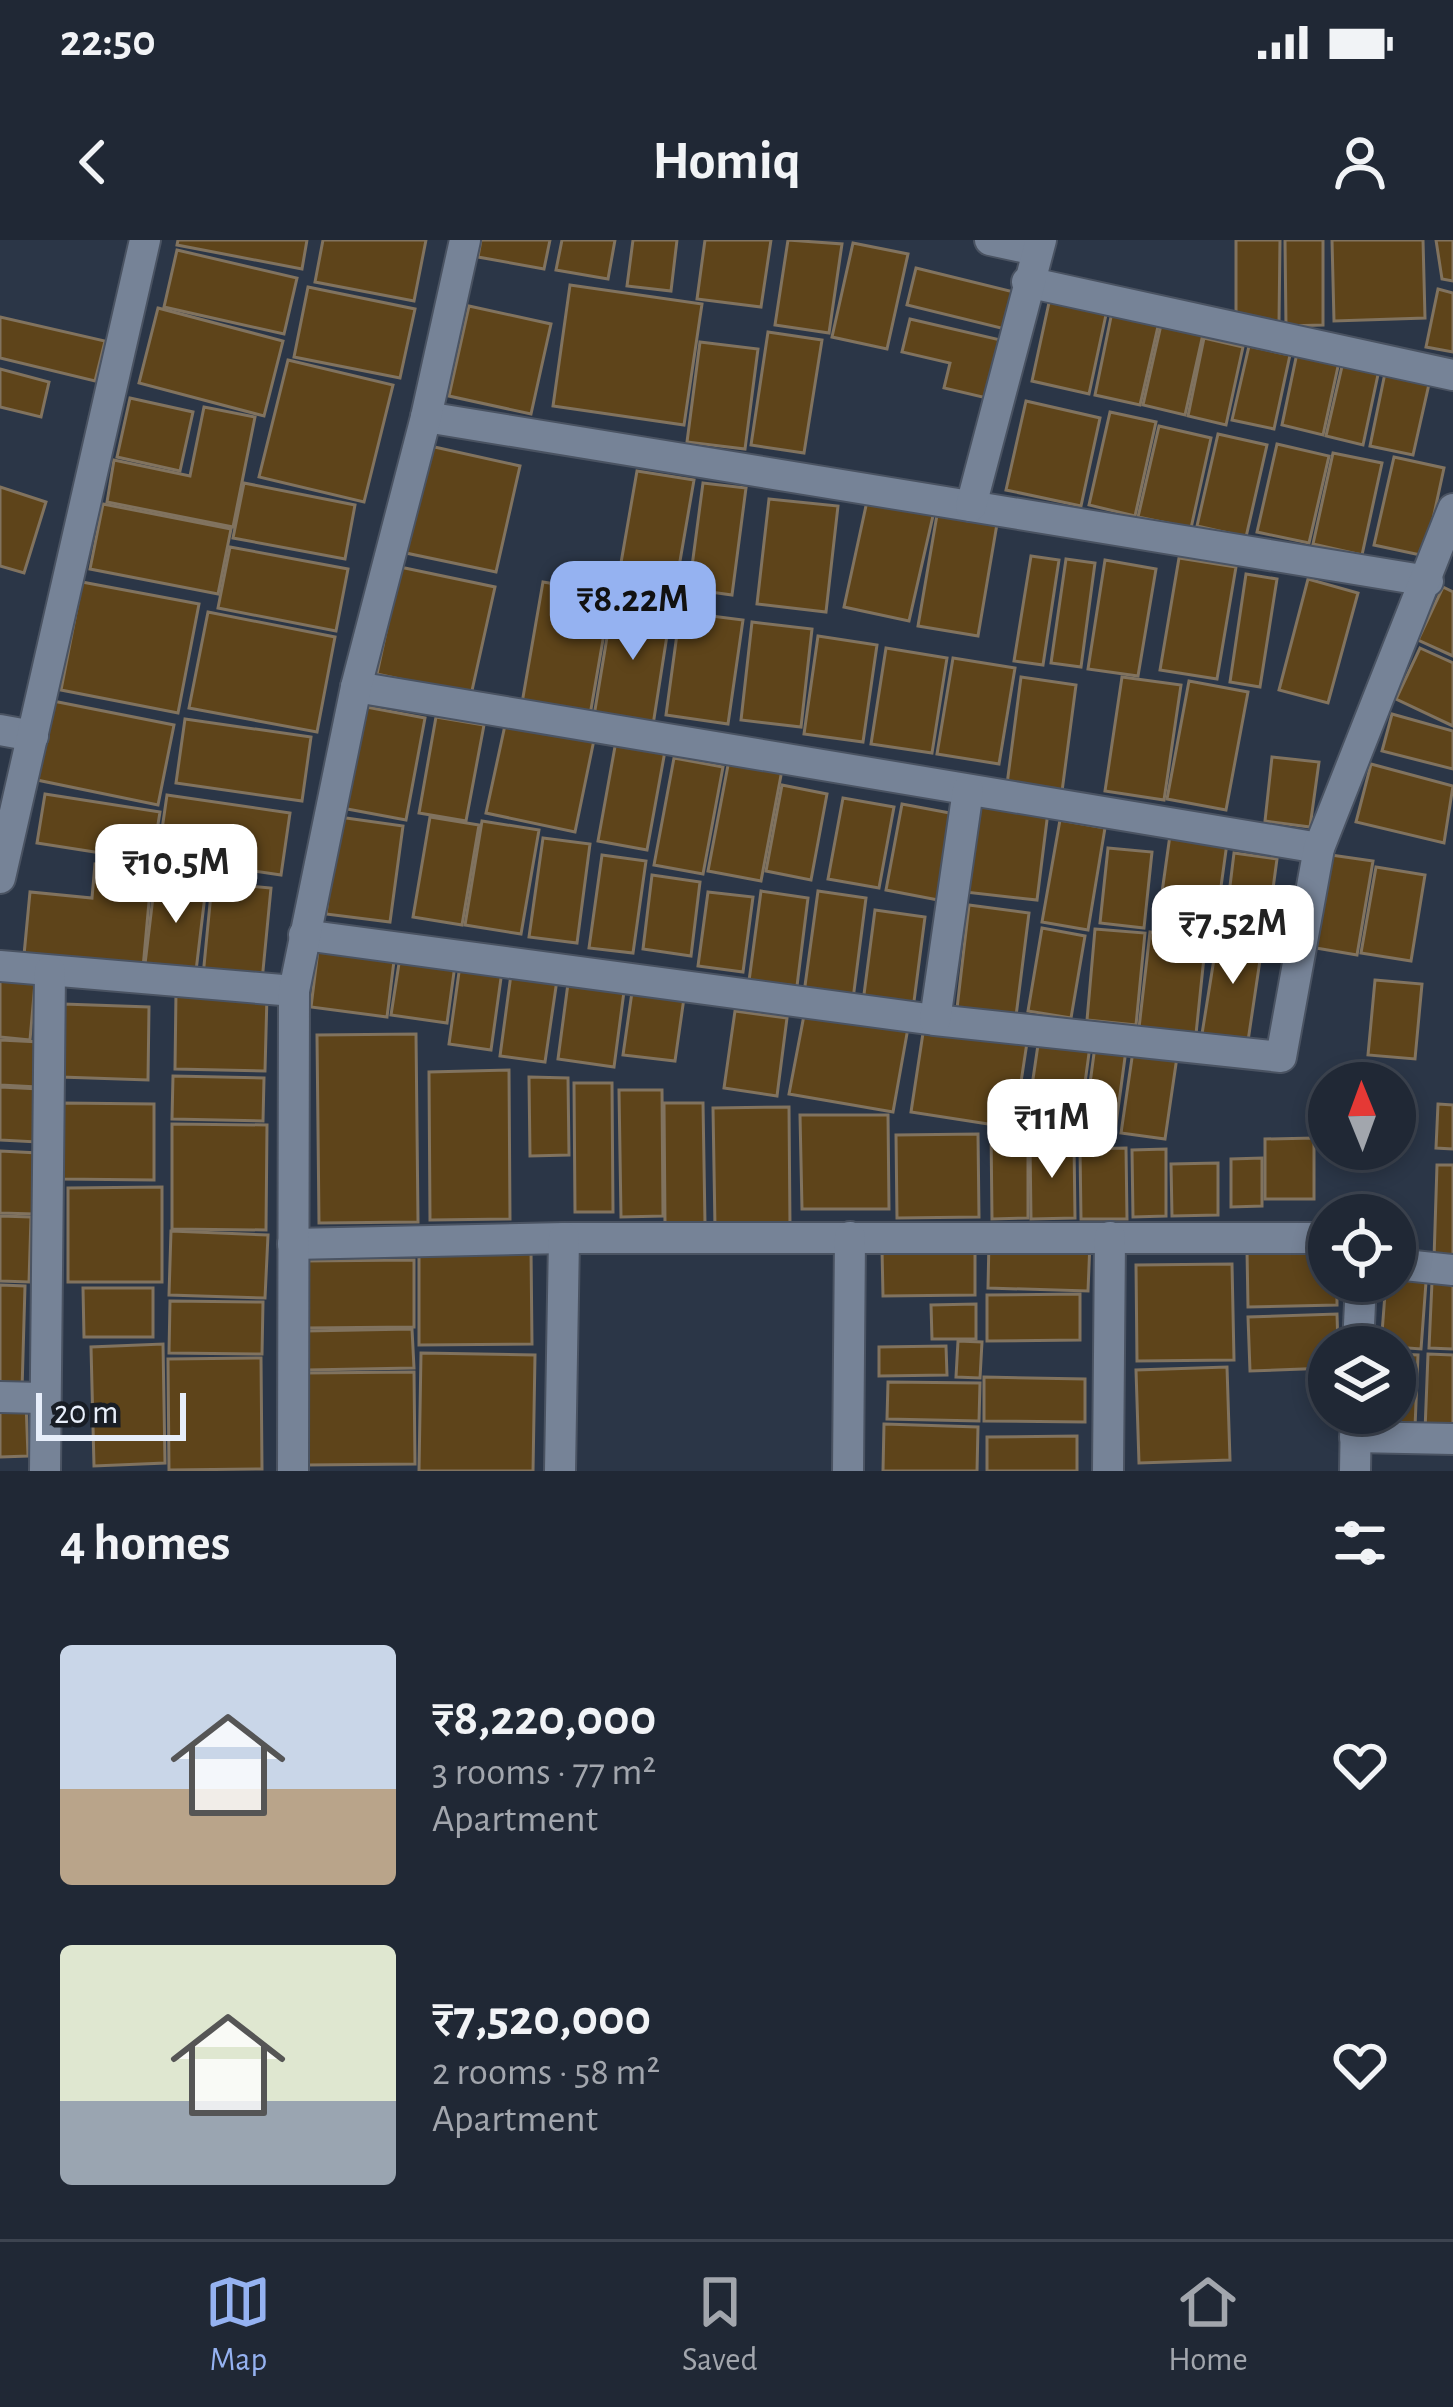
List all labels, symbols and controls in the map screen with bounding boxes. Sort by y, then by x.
text: 22:50 [60,19,156,64]
icon: back [60,129,126,195]
icon: person [1327,129,1393,195]
text: Homiq [652,135,801,189]
pin: ₹8.22M [535,561,731,663]
text: ₹8.22M [577,580,689,619]
pin: ₹10.5M [78,824,274,926]
text: ₹10.5M [122,843,230,882]
pin: ₹7.52M [1135,885,1331,987]
text: ₹7.52M [1179,904,1287,943]
north arrow [1308,1062,1416,1170]
map controls [1308,1062,1416,1434]
pin: ₹11M [981,1079,1123,1181]
text: ₹11M [1014,1098,1090,1137]
button: locate [1308,1194,1416,1302]
button: layers [1308,1326,1416,1434]
scale bar [36,1387,186,1440]
text: 20 m [54,1397,118,1430]
icon: filters [1327,1510,1393,1576]
text: 4 homes [60,1518,230,1569]
icon: home [156,1693,300,1837]
text: ₹8,220,000 [432,1693,656,1744]
icon: heart [1327,1732,1393,1798]
text: 3 rooms · 77 m² [432,1753,656,1792]
text: Apartment [432,1800,598,1839]
icon: home [156,1993,300,2137]
text: ₹7,520,000 [432,1993,651,2044]
icon: heart [1327,2032,1393,2098]
text: 2 rooms · 58 m² [432,2053,660,2092]
text: Apartment [432,2100,598,2139]
tab: Map [205,2269,271,2381]
tab: Saved [682,2269,758,2381]
tab: Home [1168,2269,1248,2381]

